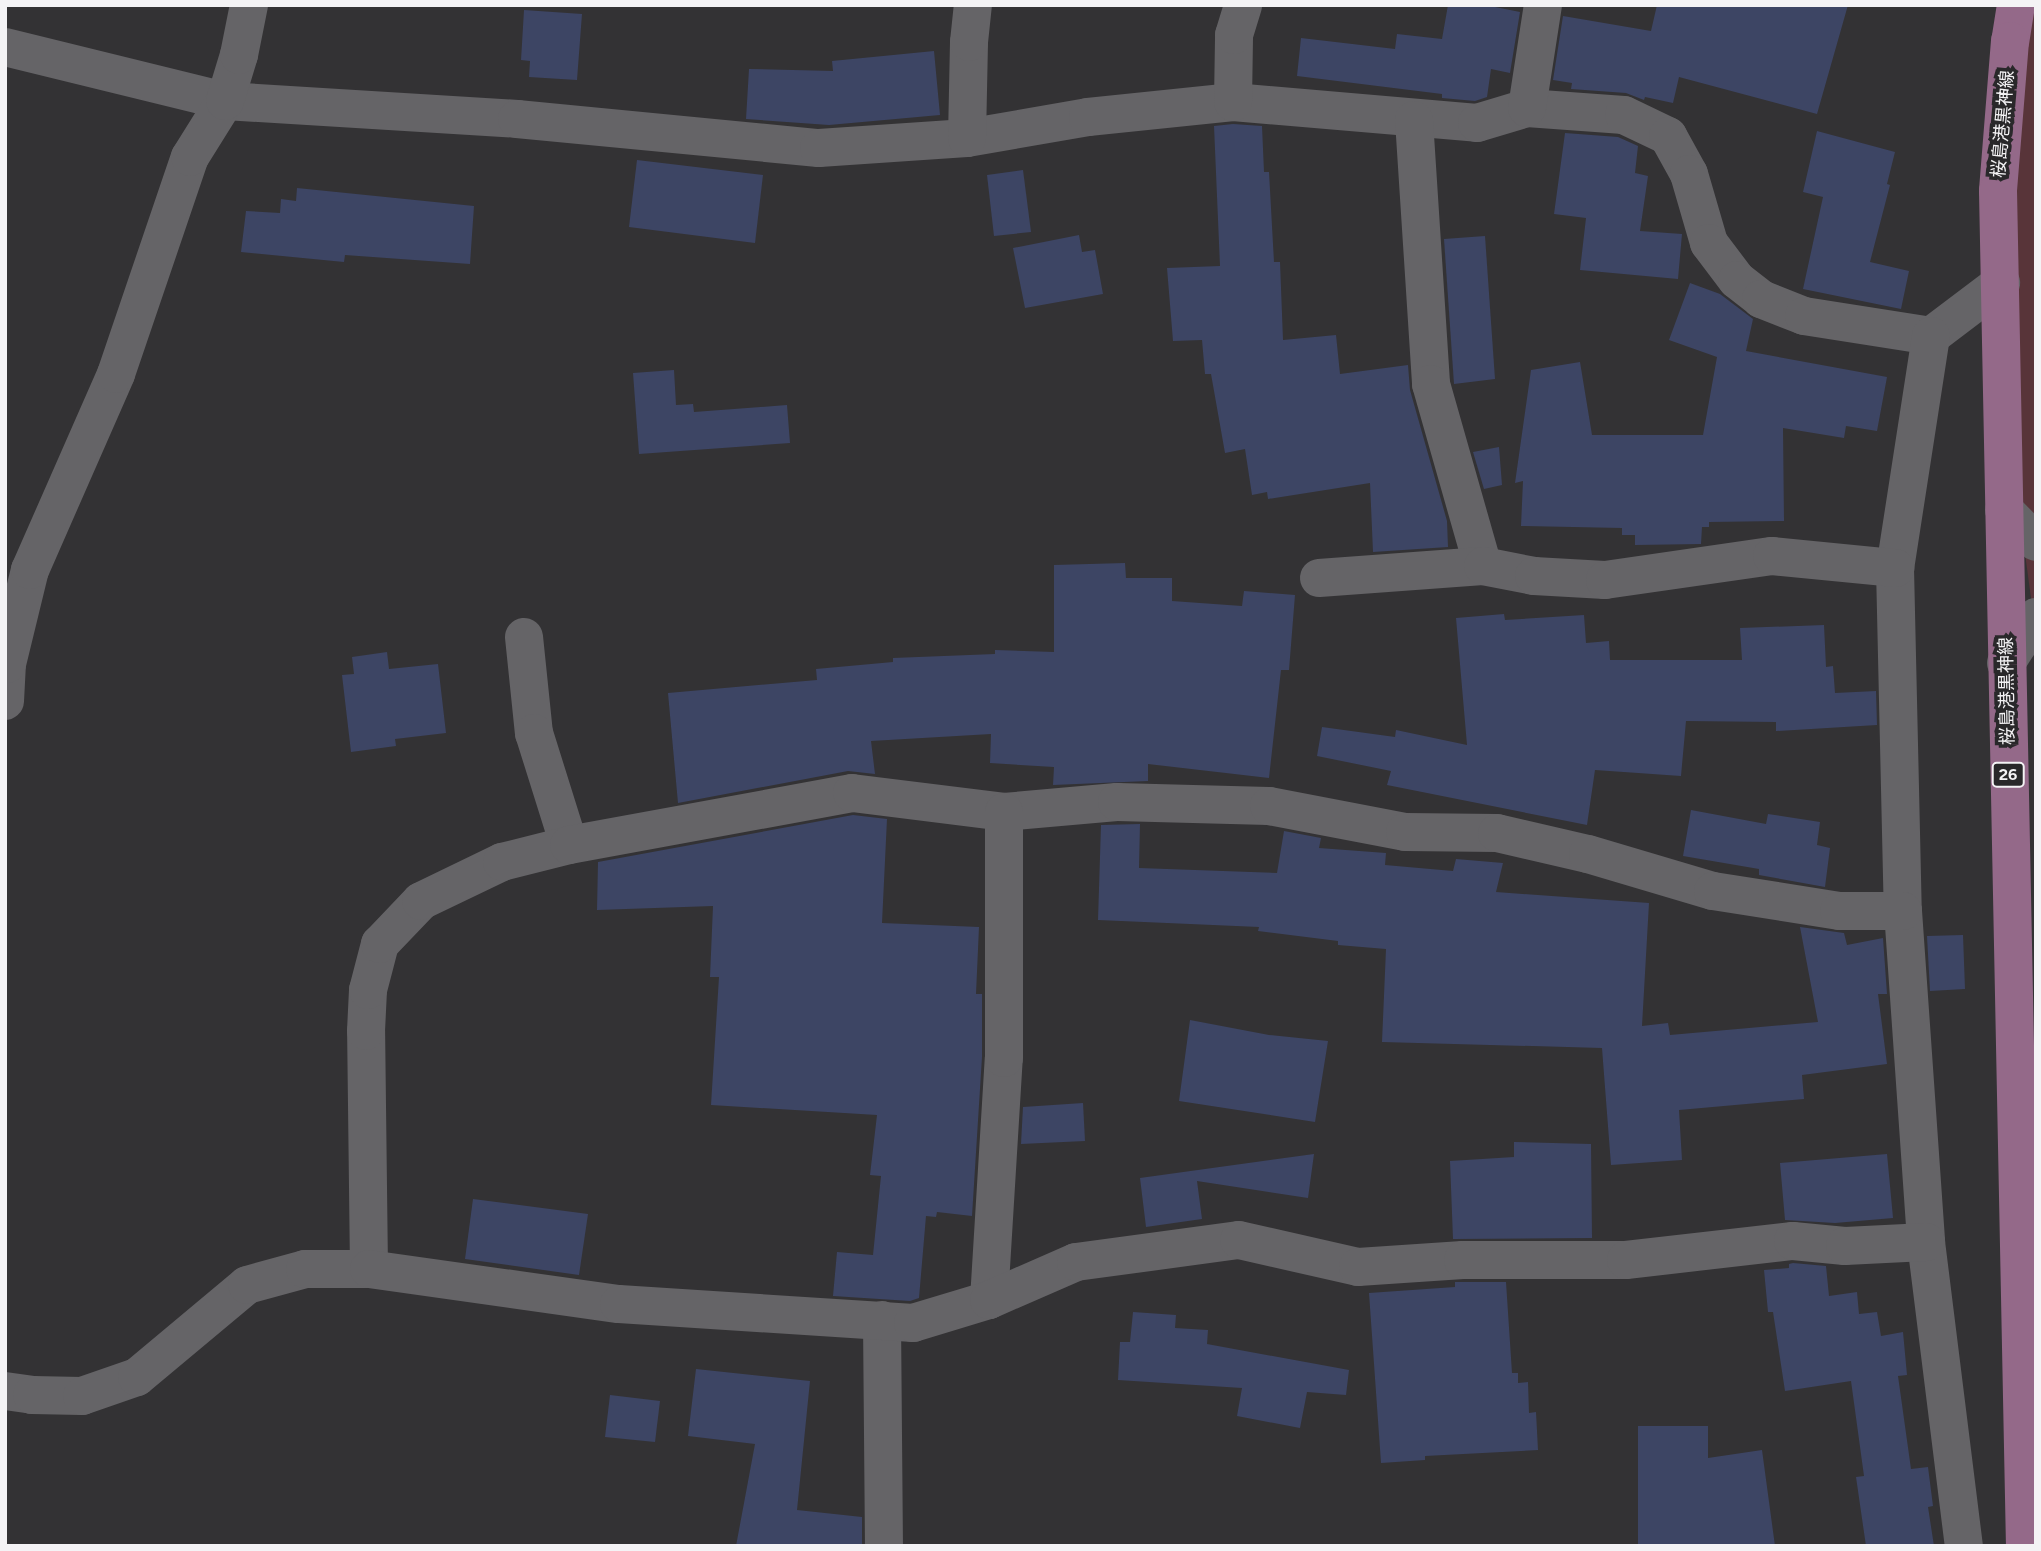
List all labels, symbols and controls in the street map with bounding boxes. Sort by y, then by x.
street label: 桜島港黒神線 [1988,69,2018,179]
street label: 桜島港黒神線 [1995,637,2019,745]
road number: 26 [1990,762,2025,788]

